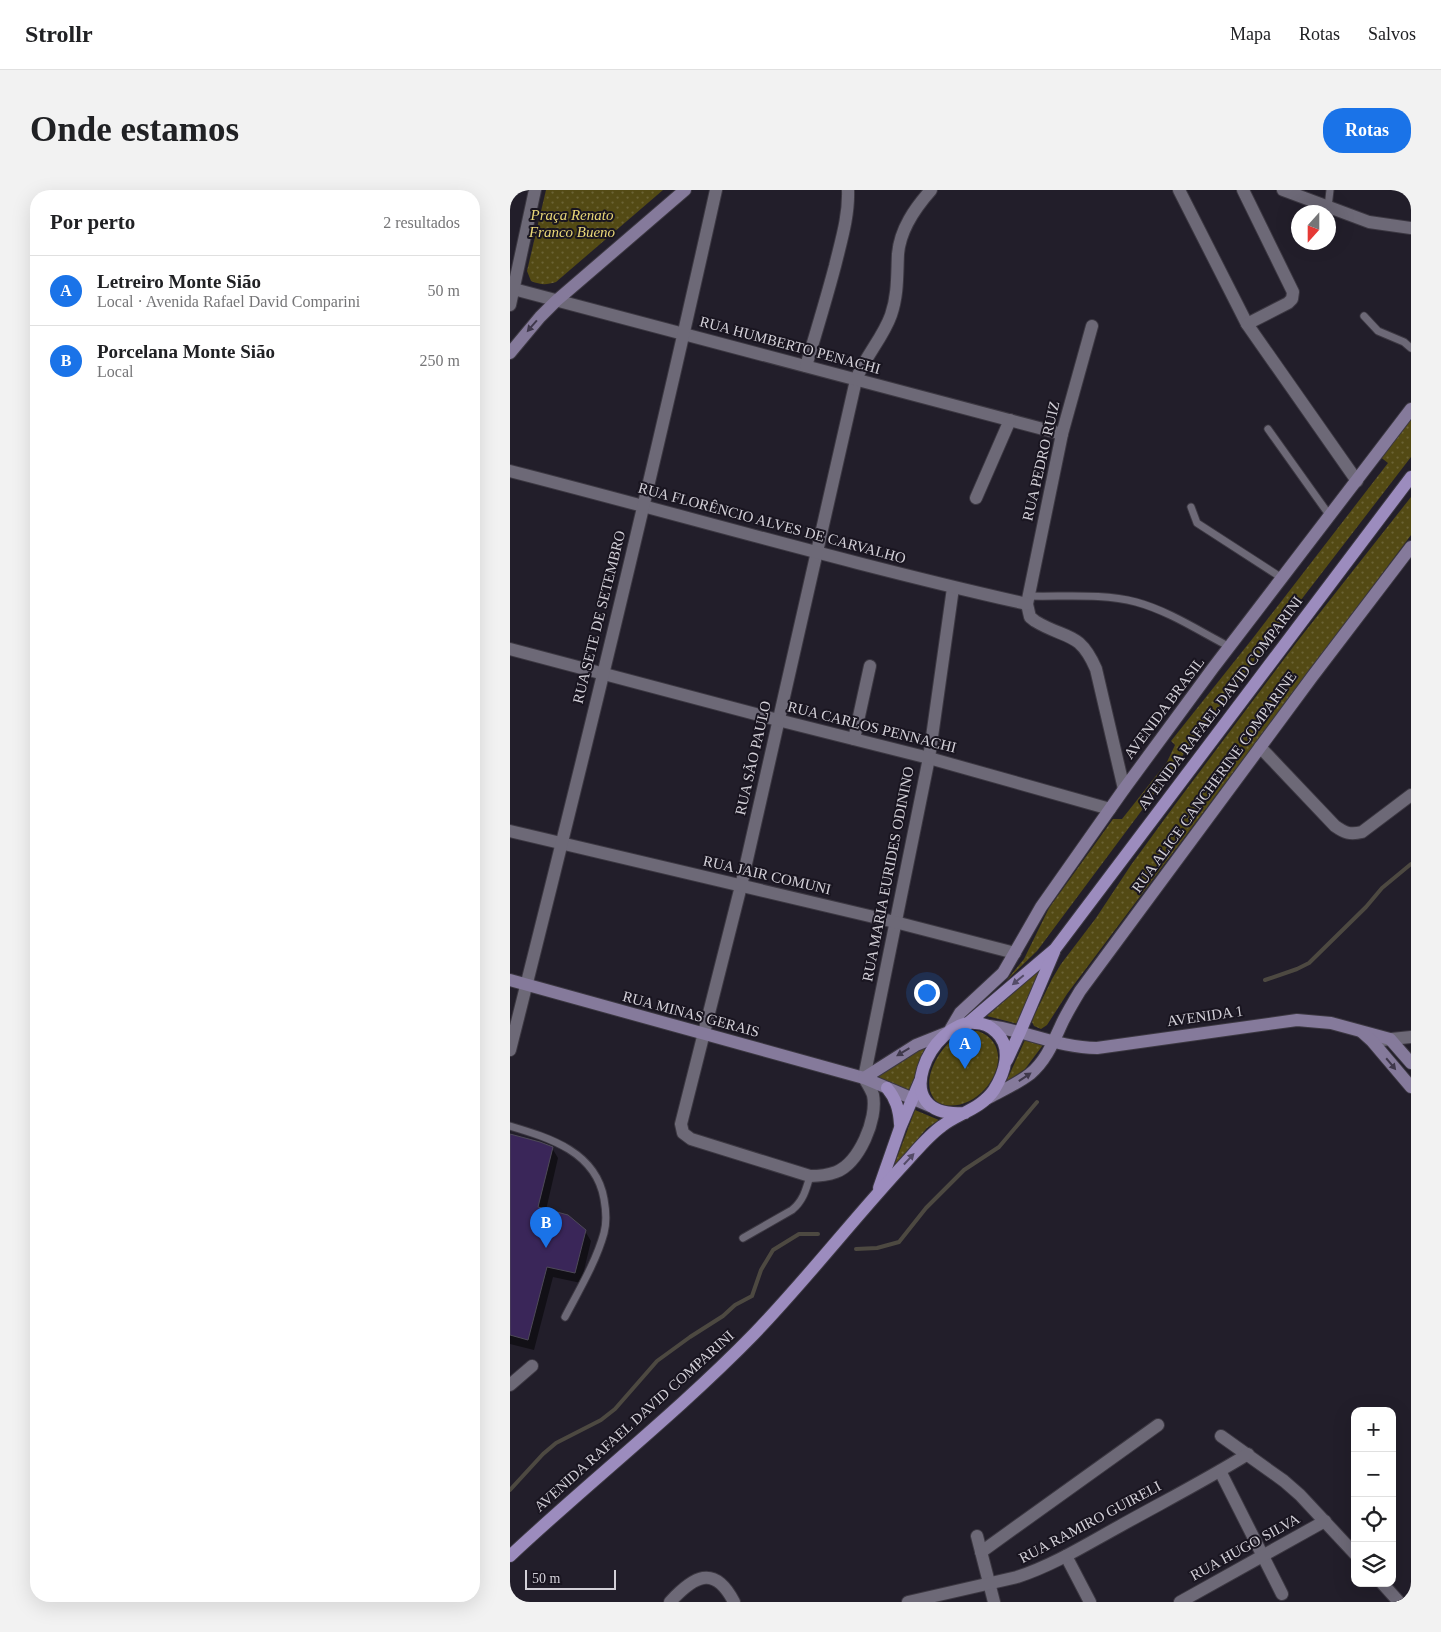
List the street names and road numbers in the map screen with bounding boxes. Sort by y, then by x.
street label: RUA HUMBERTO PENACHI [698,313,882,377]
street label: RUA PEDRO RUIZ [1019,400,1063,522]
street label: RUA FLORÊNCIO ALVES DE CARVALHO [636,480,908,567]
street label: RUA SETE DE SETEMBRO [570,529,628,705]
street label: AVENIDA RAFAEL DAVID COMPARINI [1135,593,1305,813]
street label: AVENIDA BRASIL [1121,654,1207,762]
street label: RUA ALICE CANCHERINE COMPARINE [1128,668,1300,896]
street label: RUA CARLOS PENNACHI [786,698,958,756]
street label: RUA SÃO PAULO [732,699,774,817]
street label: RUA MARIA EURIDES ODININO [859,765,917,983]
street label: RUA JAIR COMUNI [701,852,833,898]
street label: RUA MINAS GERAIS [621,988,761,1040]
street label: AVENIDA 1 [1166,1003,1244,1029]
street label: AVENIDA RAFAEL DAVID COMPARINI [531,1327,737,1515]
street label: RUA RAMIRO GUIRELI [1016,1478,1164,1566]
street label: RUA HUGO SILVA [1188,1510,1303,1584]

